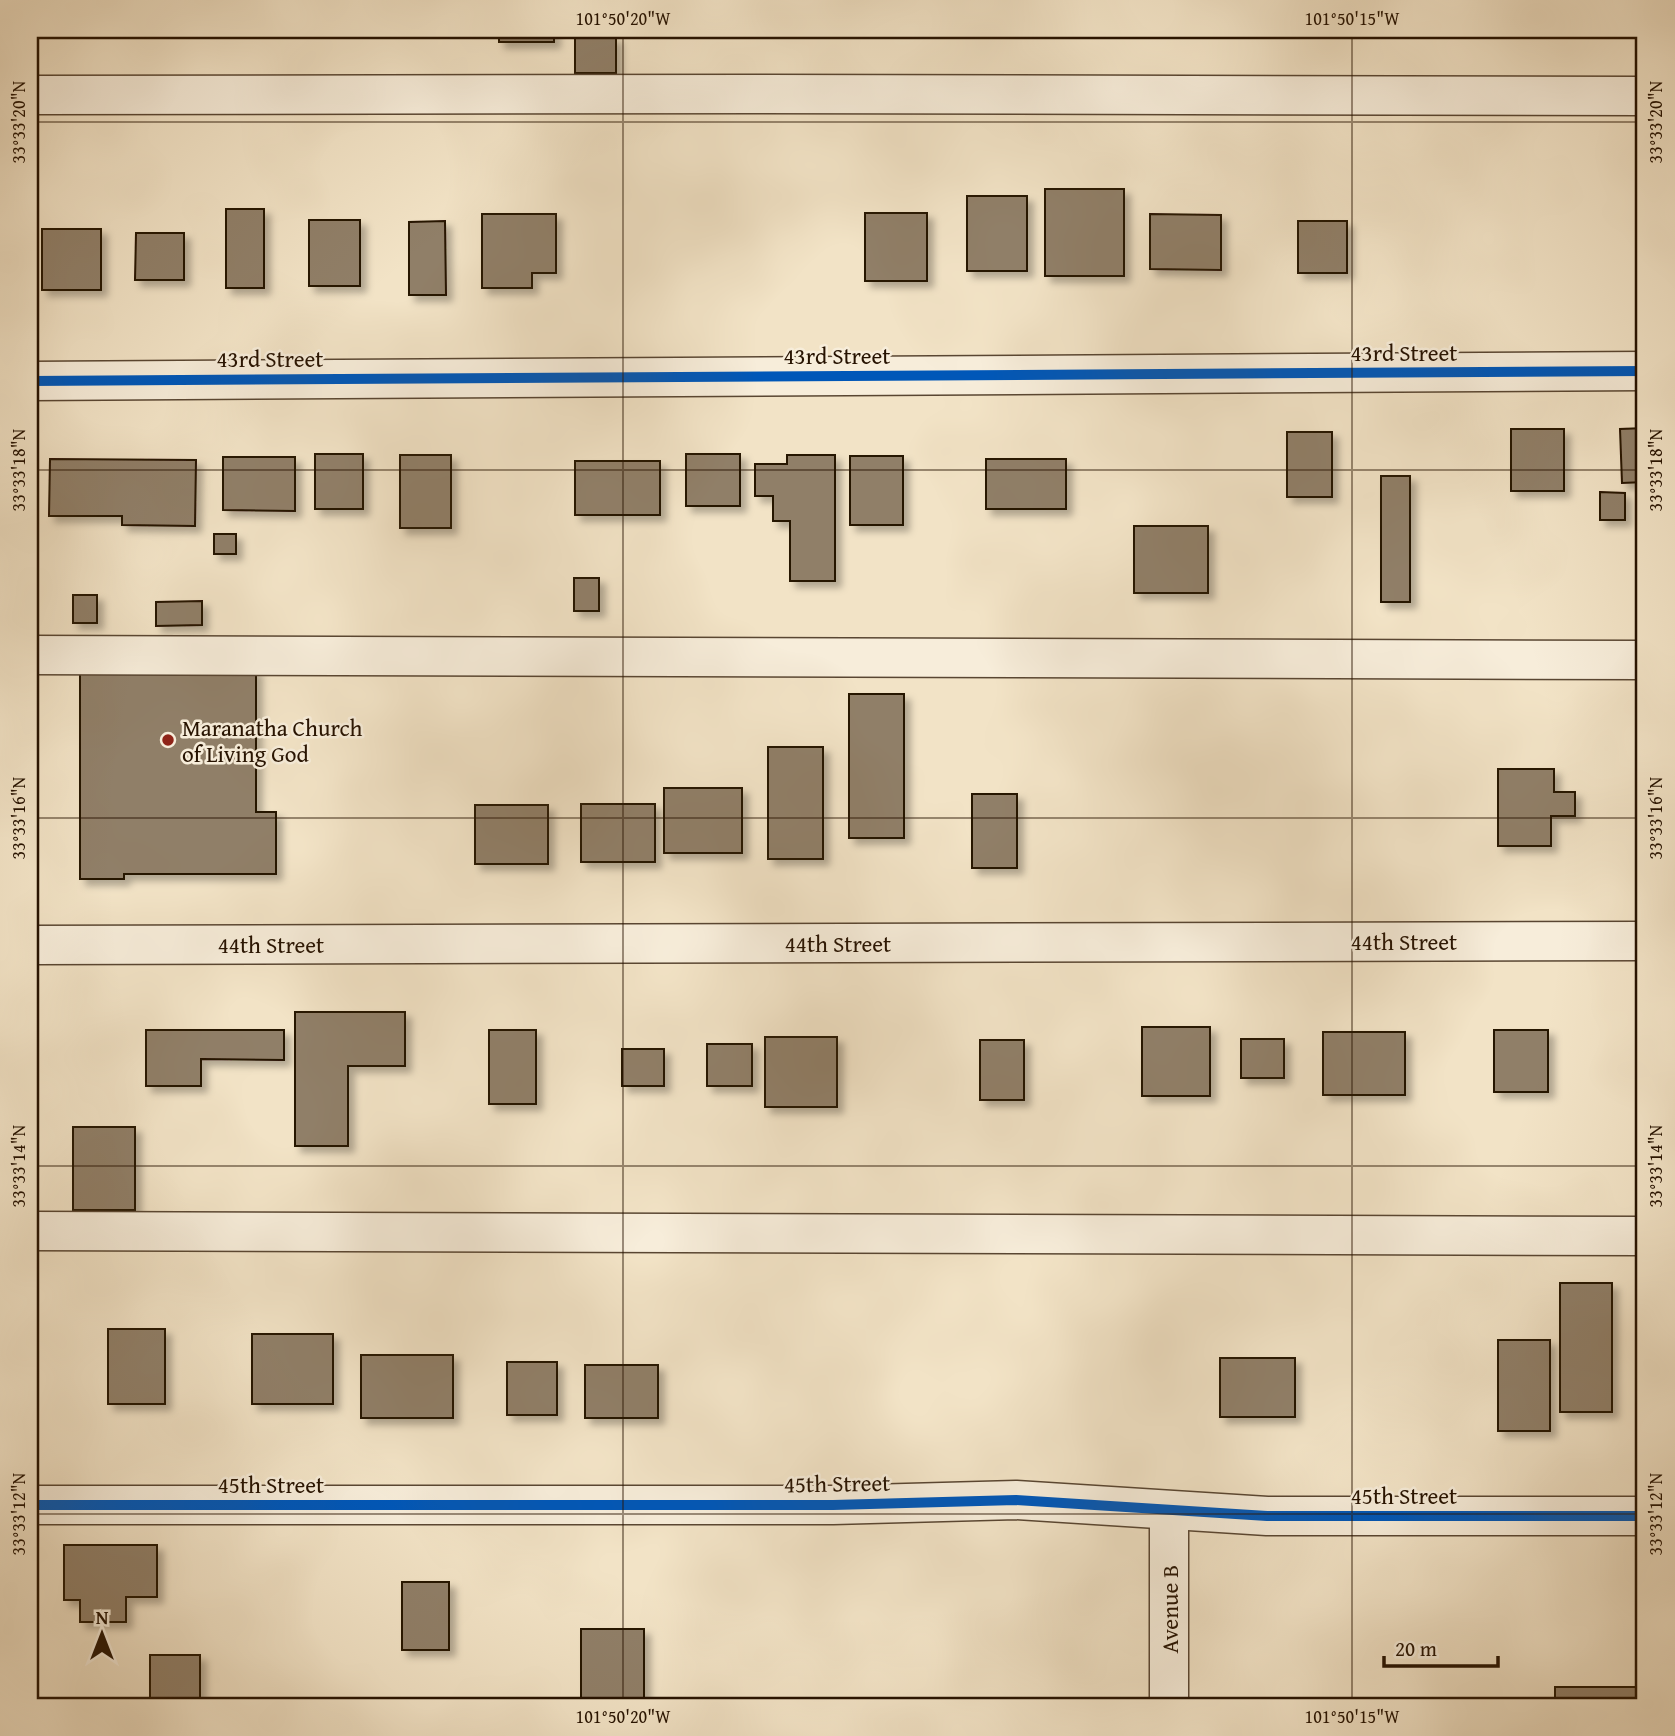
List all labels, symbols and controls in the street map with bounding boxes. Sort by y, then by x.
text: 101°50'20"W [576,5,671,32]
text: 101°50'15"W [1305,5,1400,32]
text: 33°33'20"N [5,80,32,163]
text: 33°33'20"N [1642,80,1669,163]
street label: 43rd Street [1351,336,1457,369]
street label: 43rd Street [784,339,890,372]
street label: 43rd Street [217,342,323,375]
text: 33°33'18"N [5,428,32,511]
text: 33°33'18"N [1642,428,1669,511]
place label: Maranatha Church of Living God [182,711,362,770]
marker: Maranatha Church of Living God [160,732,176,748]
text: 33°33'16"N [5,776,32,859]
text: 33°33'16"N [1642,776,1669,859]
street label: 44th Street [1351,925,1457,958]
street label: 44th Street [785,927,891,960]
street label: 44th Street [218,928,324,961]
text: 33°33'14"N [5,1124,32,1207]
text: 33°33'14"N [1642,1124,1669,1207]
street label: 45th Street [784,1466,890,1500]
street label: 45th Street [218,1468,324,1501]
text: 33°33'12"N [5,1472,32,1555]
text: 33°33'12"N [1642,1472,1669,1555]
street label: 45th Street [1351,1479,1457,1512]
street label: Avenue B [1153,1565,1186,1653]
north arrow [66,1600,136,1670]
text: N [96,1603,109,1631]
scale bar [1384,1624,1498,1668]
text: 20 m [1395,1633,1437,1664]
text: 101°50'20"W [576,1703,671,1730]
text: 101°50'15"W [1305,1703,1400,1730]

